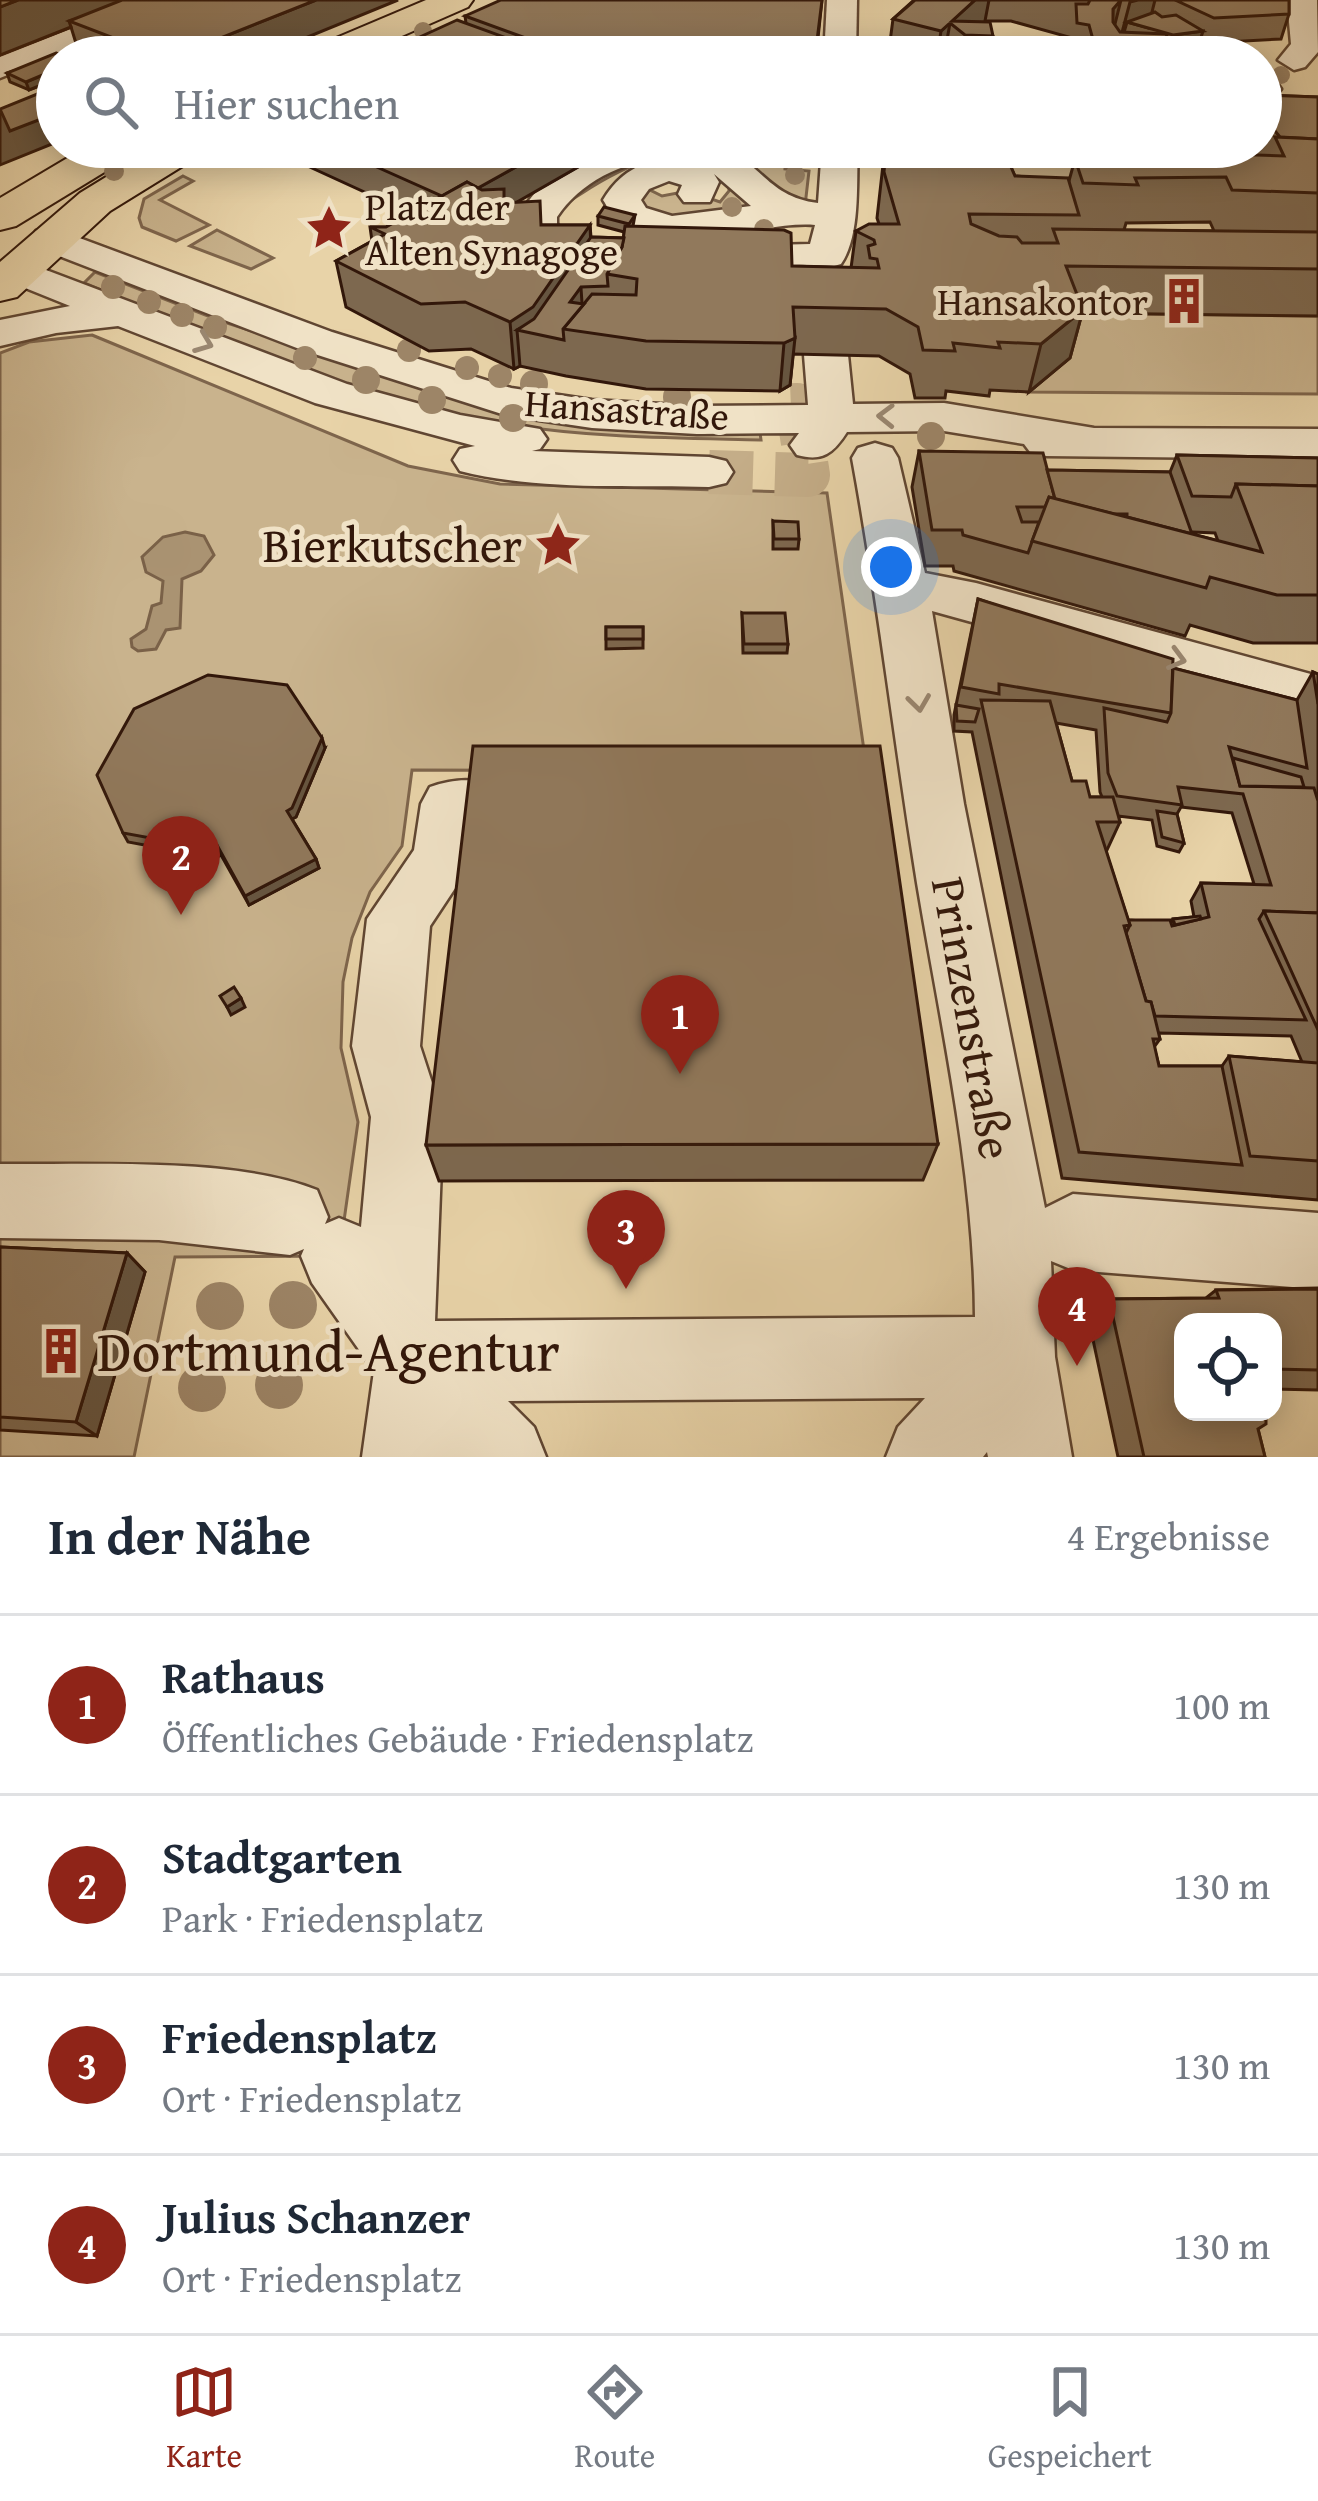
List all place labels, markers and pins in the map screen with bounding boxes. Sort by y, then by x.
place label: Platz der Alten Synagoge [365,177,618,279]
place icon: Platz der Alten Synagoge [304,203,354,253]
place label: Hansakontor [937,272,1148,329]
building icon: Hansakontor [1159,276,1209,326]
place label: Bierkutscher [263,509,522,580]
place icon: Bierkutscher [533,520,583,570]
pin: 2 [142,816,220,915]
pin: 1 [641,975,719,1074]
pin: 3 [587,1190,665,1289]
pin: 4 [1038,1267,1116,1366]
place label: Dortmund-Agentur [97,1308,560,1392]
building icon: Dortmund-Agentur [36,1326,86,1376]

